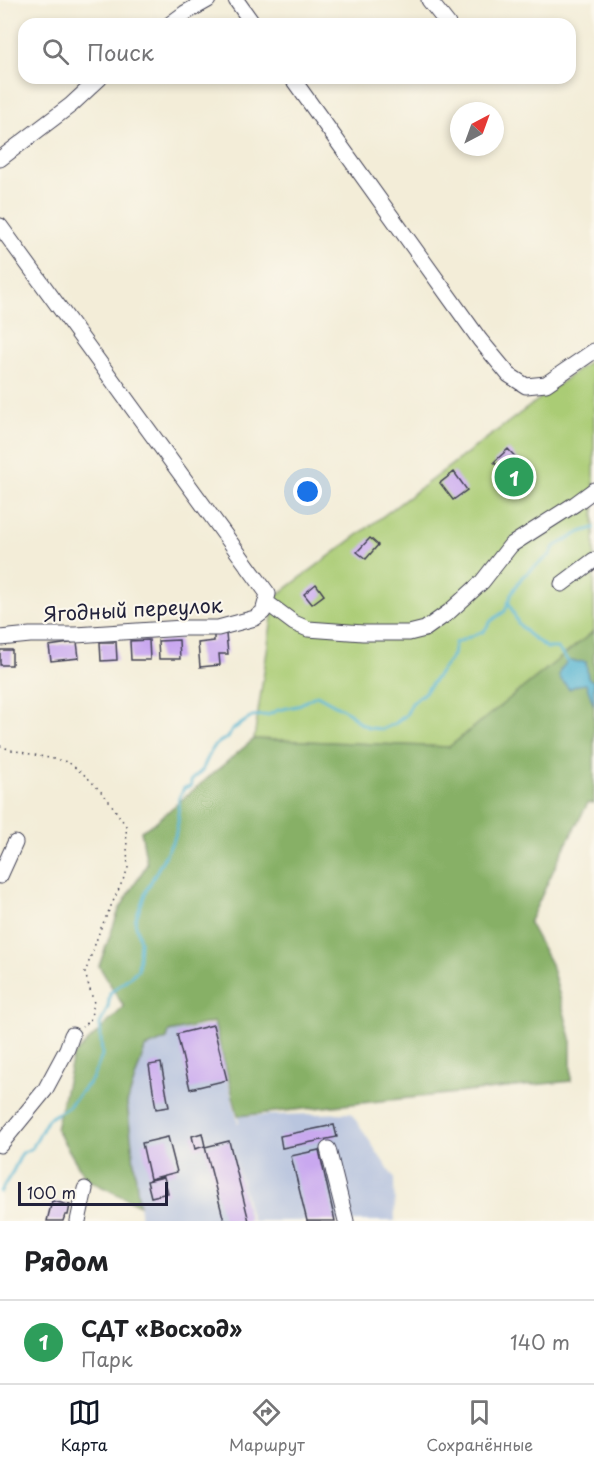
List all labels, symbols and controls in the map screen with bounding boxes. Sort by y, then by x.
search box [18,18,576,84]
icon: search [39,35,72,68]
text: Поиск [87,35,154,68]
north arrow [450,102,504,156]
pin: 1 [494,454,534,500]
your location [293,477,322,506]
street label: Ягодный переулок [43,589,223,629]
scale bar [18,1179,168,1206]
text: 100 m [27,1180,76,1204]
text: Рядом [24,1241,109,1280]
text: СДТ «Восход» [81,1311,242,1344]
text: 1 [39,1327,48,1357]
text: 140 m [510,1327,570,1357]
text: Парк [81,1344,133,1374]
tab: Карта [61,1396,108,1456]
tab: Маршрут [229,1396,305,1456]
tab: Сохранённые [426,1396,533,1456]

